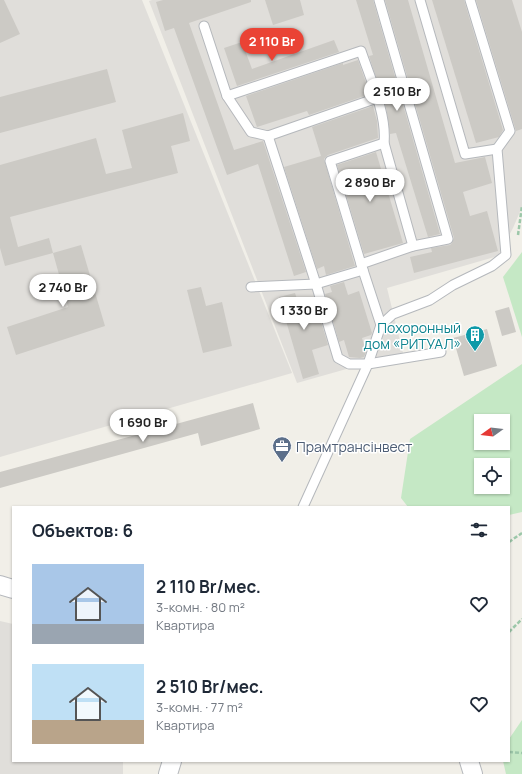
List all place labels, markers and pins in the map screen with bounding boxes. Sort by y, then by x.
pin: 2 110 Br [231,28,313,62]
pin: 2 510 Br [356,78,438,112]
pin: 2 890 Br [329,169,411,203]
pin: 2 740 Br [22,274,104,308]
pin: 1 330 Br [263,297,345,331]
place label: Похоронный дом «РИТУАЛ» [364,318,461,353]
building icon: Похоронный дом «РИТУАЛ» [464,324,486,352]
pin: 1 690 Br [102,409,184,443]
office icon: Прамтрансінвест [271,435,293,463]
place label: Прамтрансінвест [296,437,412,456]

